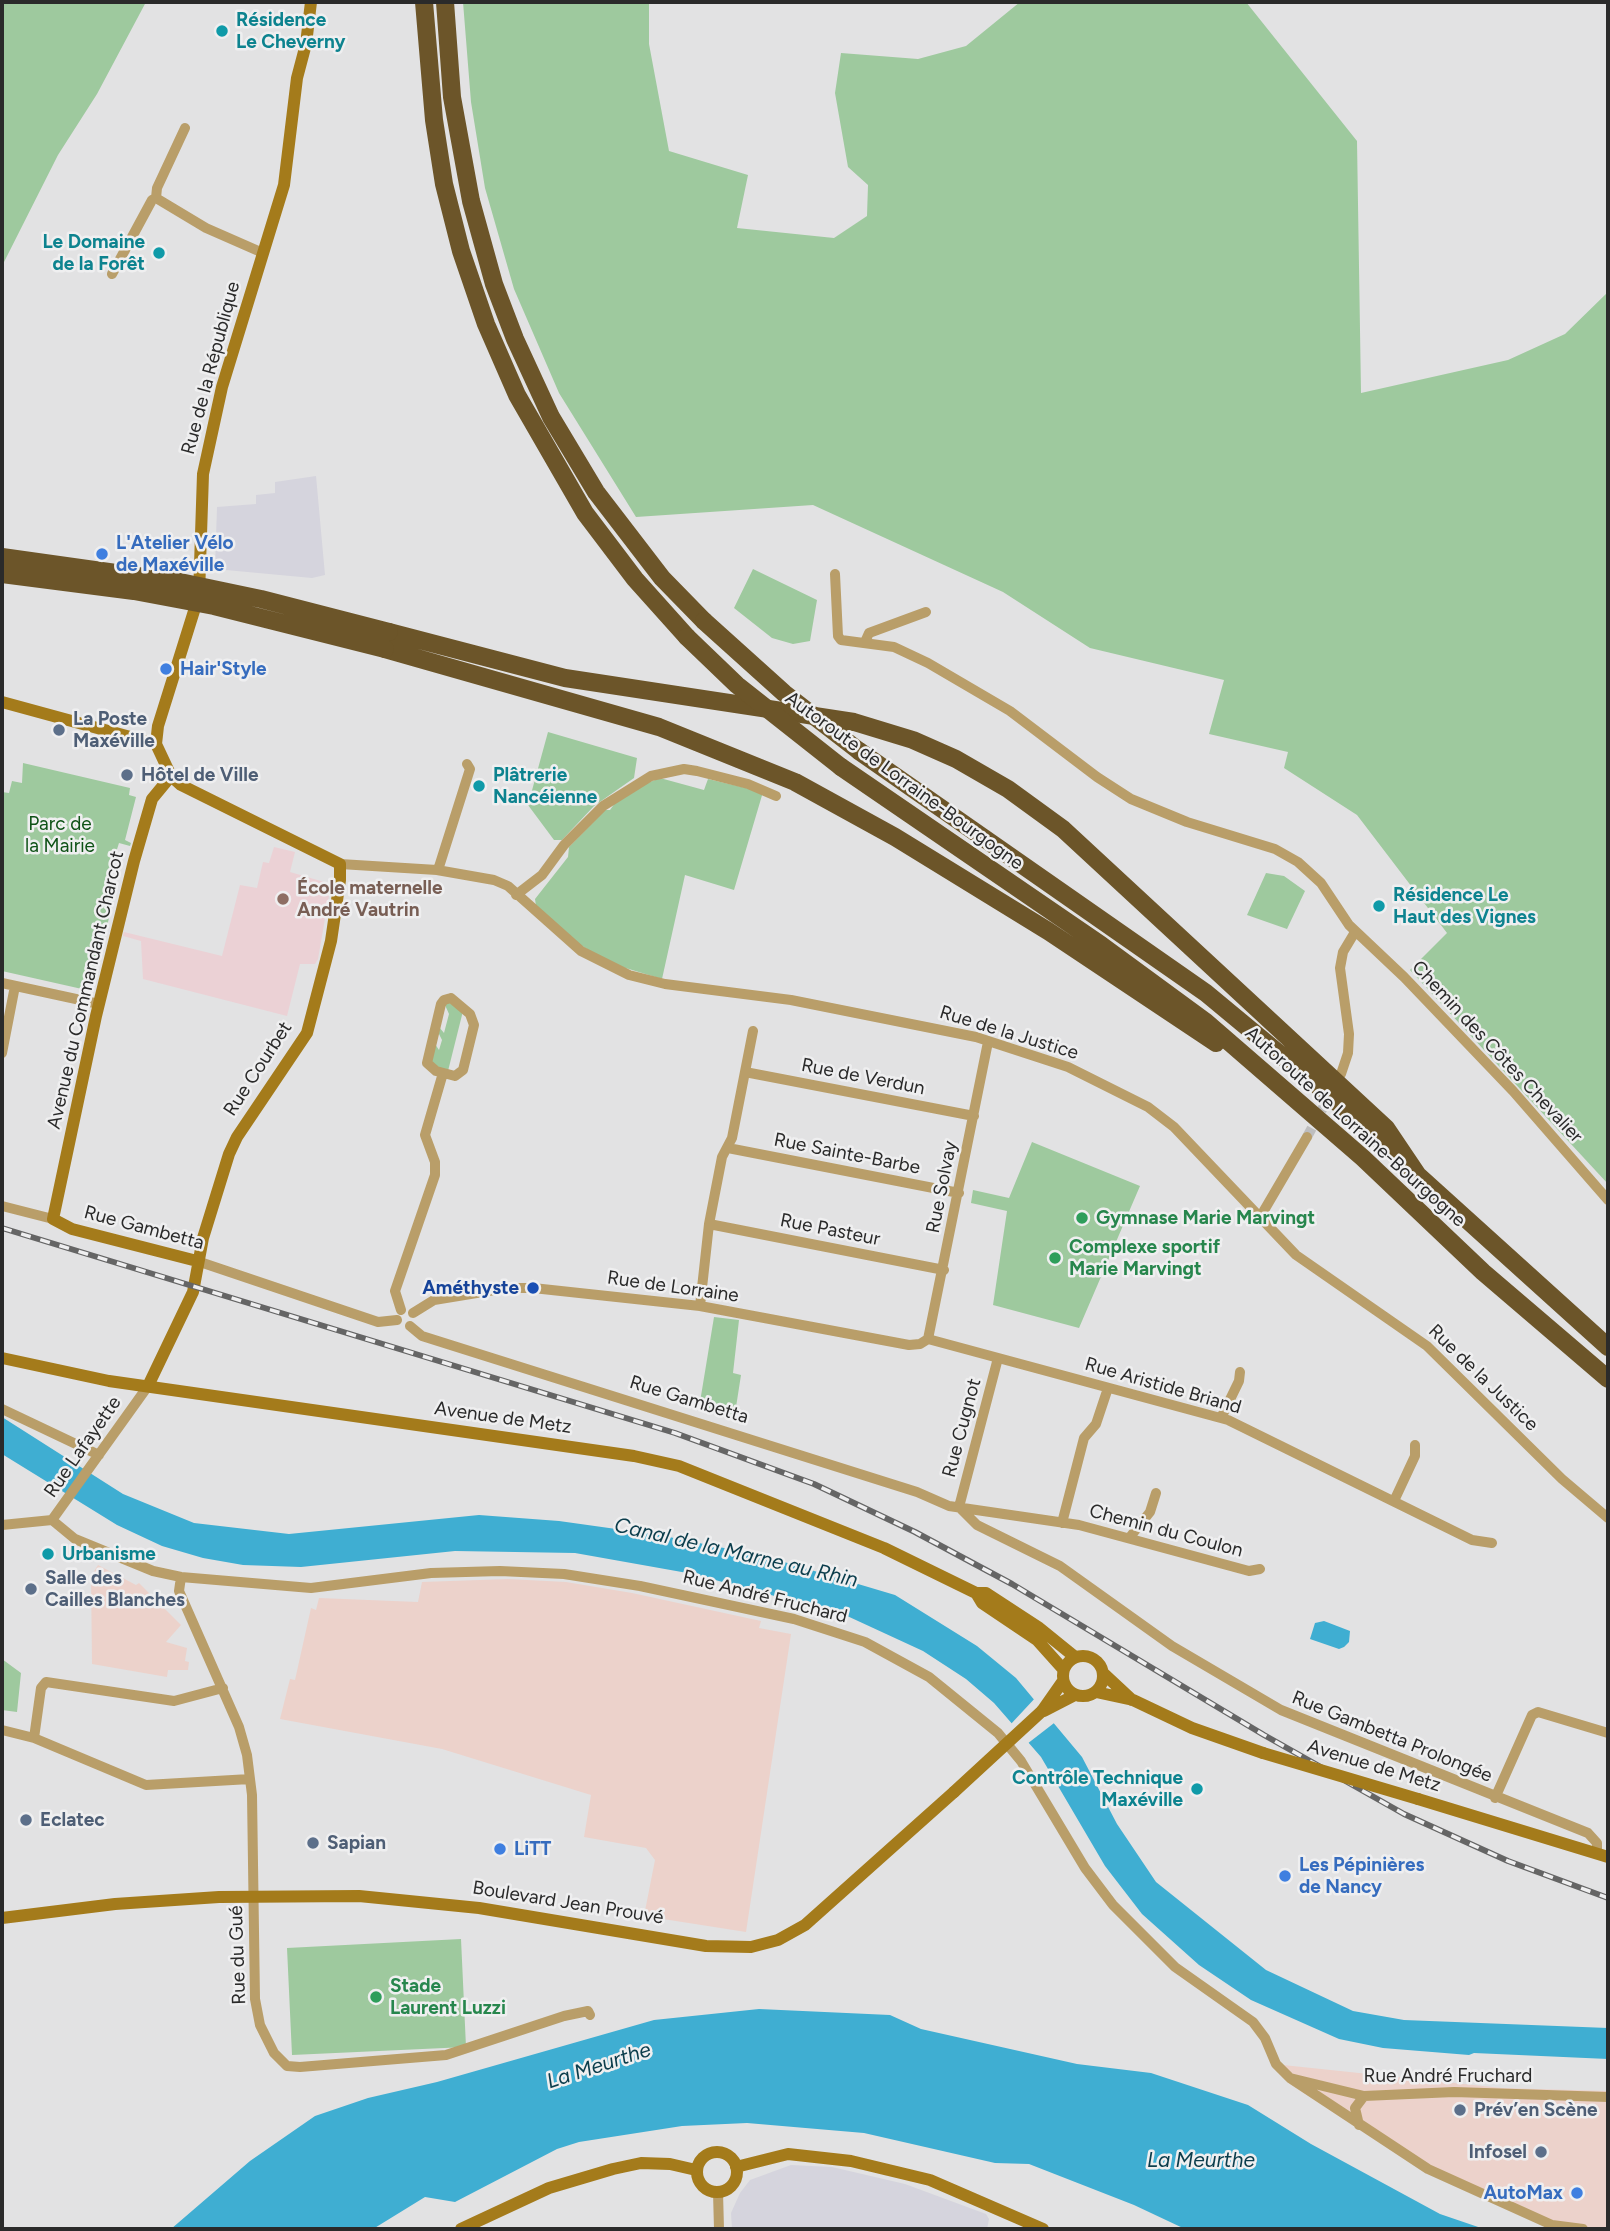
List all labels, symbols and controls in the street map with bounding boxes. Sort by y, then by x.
place label: Résidence Le Cheverny [236,9,345,53]
marker: Résidence Le Cheverny [214,23,230,39]
place label: Le Domaine de la Forêt [42,231,145,275]
marker: Le Domaine de la Forêt [151,245,167,261]
street label: Rue de la République [177,279,245,457]
place label: L'Atelier Vélo de Maxéville [116,532,234,576]
marker: L'Atelier Vélo de Maxéville [94,546,110,562]
place label: Hair'Style [180,658,267,680]
marker: Hair'Style [158,661,174,677]
street label: Autoroute de Lorraine-Bourgogne [780,687,1028,875]
place label: La Poste Maxéville [73,708,155,752]
marker: La Poste Maxéville [51,722,67,738]
place label: Hôtel de Ville [141,764,258,786]
place label: Plâtrerie Nancéienne [493,764,597,808]
marker: Hôtel de Ville [119,767,135,783]
marker: Plâtrerie Nancéienne [471,778,487,794]
park label: Parc de la Mairie [25,813,95,857]
street label: Avenue du Commandant Charcot [43,849,129,1131]
place label: École maternelle André Vautrin [297,877,442,921]
place label: Résidence Le Haut des Vignes [1393,884,1536,928]
marker: École maternelle André Vautrin [275,891,291,907]
marker: Résidence Le Haut des Vignes [1371,898,1387,914]
street label: Chemin des Côtes Chevalier [1407,956,1587,1148]
street label: Rue de la Justice [937,1001,1081,1065]
street label: Rue Courbet [219,1018,297,1120]
street label: Autoroute de Lorraine-Bourgogne [1240,1022,1470,1232]
street label: Rue de Verdun [799,1054,927,1100]
street label: Rue Sainte-Barbe [772,1129,922,1179]
street label: Rue Solvay [922,1139,962,1235]
street label: Rue Gambetta [81,1201,207,1255]
place label: Gymnase Marie Marvingt [1096,1207,1315,1229]
street label: Rue Pasteur [778,1209,882,1251]
marker: Gymnase Marie Marvingt [1074,1210,1090,1226]
place label: Complexe sportif Marie Marvingt [1069,1236,1220,1280]
marker: Complexe sportif Marie Marvingt [1047,1250,1063,1266]
street label: Rue de Lorraine [606,1266,740,1308]
place label: Améthyste [422,1277,519,1299]
marker: Améthyste [525,1280,541,1296]
street label: Rue de la Justice [1423,1320,1543,1436]
street label: Rue Aristide Briand [1082,1353,1244,1419]
street label: Rue Gambetta [627,1371,751,1429]
street label: Rue Cugnot [938,1376,986,1480]
street label: Rue Lafayette [40,1392,126,1502]
street label: Avenue de Metz [433,1397,573,1439]
street label: Chemin du Coulon [1087,1500,1245,1562]
water label: Canal de la Marne au Rhin [612,1513,860,1593]
place label: Urbanisme [62,1543,156,1565]
marker: Urbanisme [40,1546,56,1562]
street label: Rue André Fruchard [680,1566,850,1628]
place label: Salle des Cailles Blanches [45,1567,185,1611]
marker: Salle des Cailles Blanches [23,1581,39,1597]
street label: Rue Gambetta Prolongée [1288,1686,1496,1788]
street label: Avenue de Metz [1305,1735,1443,1797]
place label: Contrôle Technique Maxéville [1012,1767,1183,1811]
marker: Contrôle Technique Maxéville [1189,1781,1205,1797]
place label: Eclatec [40,1809,105,1831]
marker: Eclatec [18,1812,34,1828]
place label: Sapian [327,1832,386,1854]
marker: Sapian [305,1835,321,1851]
place label: LiTT [514,1838,551,1860]
marker: LiTT [492,1841,508,1857]
place label: Les Pépinières de Nancy [1299,1854,1424,1898]
marker: Les Pépinières de Nancy [1277,1868,1293,1884]
street label: Boulevard Jean Prouvé [471,1877,665,1929]
street label: Rue du Gué [225,1905,251,2005]
place label: Stade Laurent Luzzi [390,1975,506,2019]
marker: Stade Laurent Luzzi [368,1989,384,2005]
water label: La Meurthe [544,2037,654,2095]
street label: Rue André Fruchard [1364,2065,1532,2087]
place label: Prév’en Scène [1474,2099,1597,2121]
marker: Prév’en Scène [1452,2102,1468,2118]
place label: Infosel [1468,2141,1527,2163]
marker: Infosel [1533,2144,1549,2160]
water label: La Meurthe [1147,2148,1255,2174]
place label: AutoMax [1484,2182,1563,2204]
marker: AutoMax [1569,2185,1585,2201]

